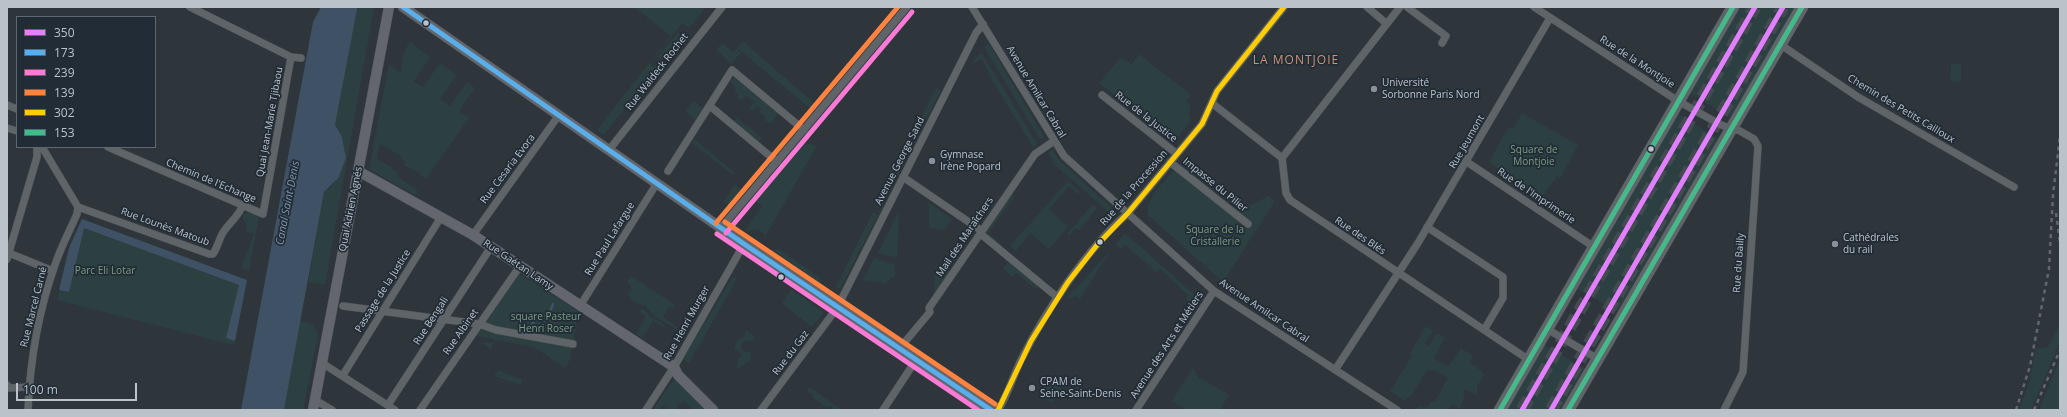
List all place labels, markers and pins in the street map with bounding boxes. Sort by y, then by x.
unlabelled marker [421,18,431,28]
place label: Université Sorbonne Paris Nord [1382,77,1479,100]
marker: Université Sorbonne Paris Nord [1369,84,1379,94]
unlabelled marker [1646,144,1656,154]
place label: Gymnase Irène Popard [940,149,1001,172]
marker: Gymnase Irène Popard [927,156,937,166]
place label: Cathédrales du rail [1843,232,1899,256]
unlabelled marker [1095,237,1105,247]
marker: Cathédrales du rail [1830,239,1840,249]
unlabelled marker [776,272,786,282]
place label: CPAM de Seine-Saint-Denis [1040,376,1121,400]
marker: CPAM de Seine-Saint-Denis [1027,383,1037,393]

